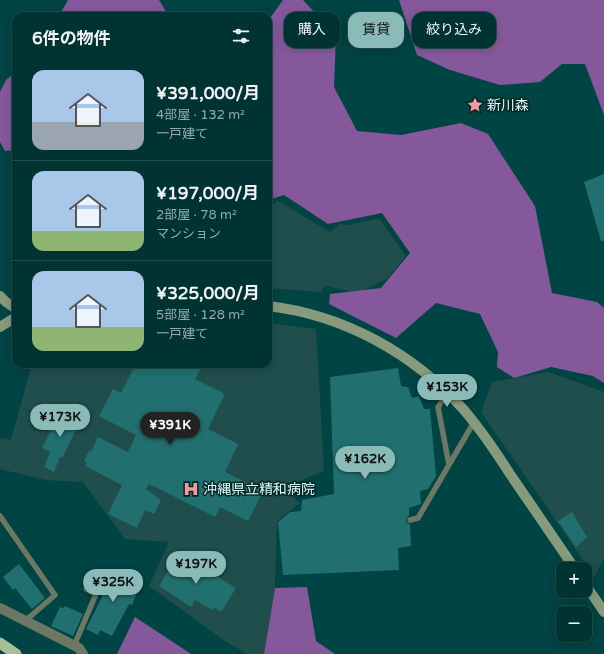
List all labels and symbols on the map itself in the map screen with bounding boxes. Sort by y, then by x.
place icon: 新川森 [466,96,484,114]
place label: 新川森 [487,97,529,114]
pin: ¥153K [419,374,475,408]
pin: ¥173K [32,404,88,438]
pin: ¥391K [142,412,198,446]
pin: ¥162K [337,446,393,480]
hospital icon: 沖縄県立精和病院 [182,480,200,498]
place label: 沖縄県立精和病院 [203,481,315,498]
pin: ¥197K [168,551,224,585]
pin: ¥325K [85,569,141,603]

